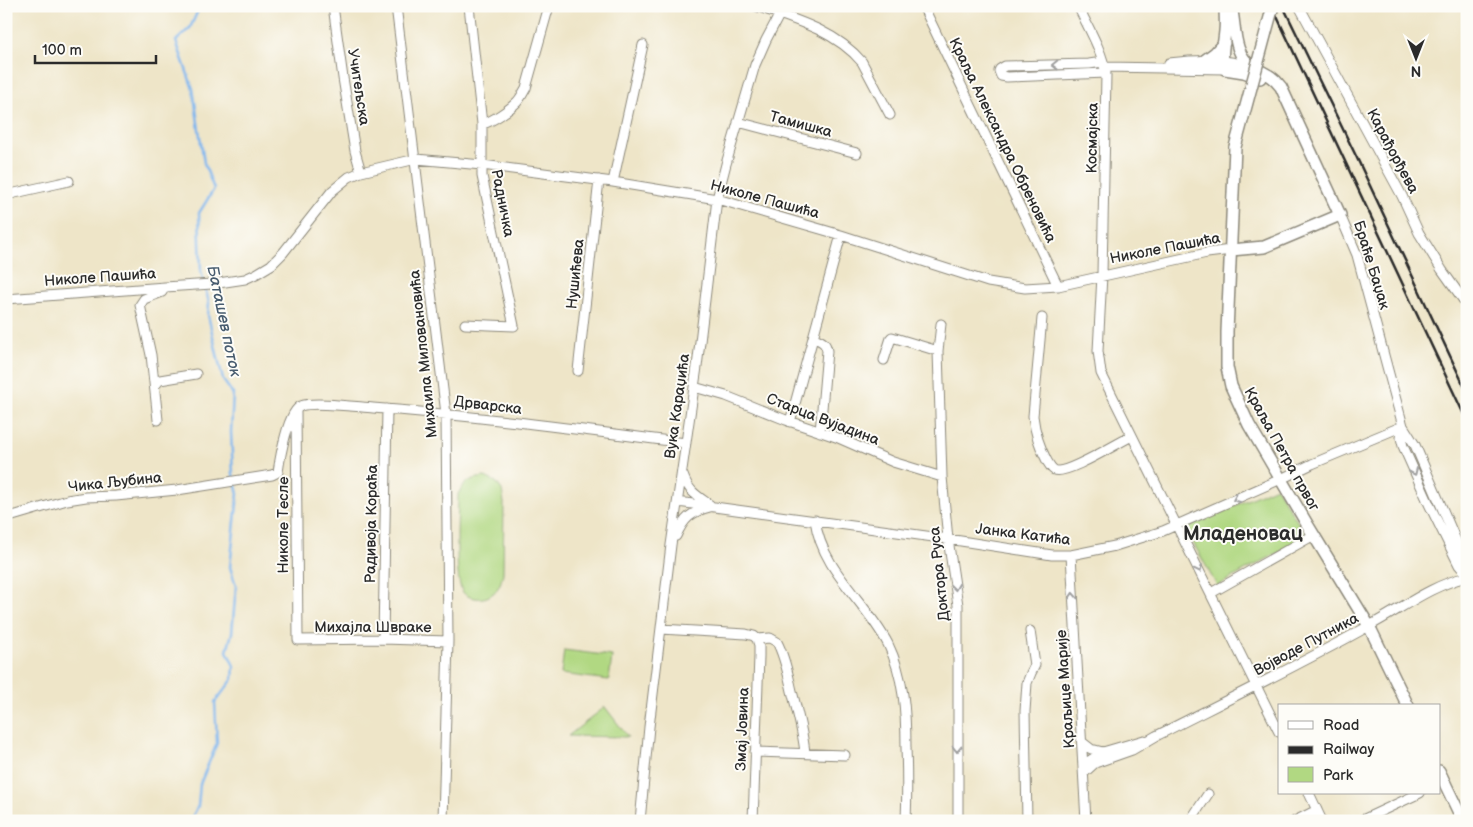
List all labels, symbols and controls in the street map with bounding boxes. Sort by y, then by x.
scale bar [35,32,156,64]
north arrow [1390,32,1440,82]
street label: Краља Александра Обреновића [945,35,1061,246]
text: 100 m [42,41,82,60]
street label: Учитељска [343,47,374,127]
one-way arrow [1050,60,1058,70]
text: N [1411,62,1421,79]
street label: Космајска [1082,102,1103,174]
street label: Карађорђева [1362,105,1423,197]
street label: Тамишка [768,107,834,142]
street label: Радничка [487,168,518,239]
street label: Николе Пашића [708,176,822,223]
street label: Браће Баџак [1349,218,1394,312]
street label: Николе Пашића [1108,228,1222,269]
street label: Нушићева [562,238,589,310]
street label: Николе Пашића [43,264,157,291]
water label: Баташев поток [202,264,245,379]
street label: Михаила Миловановића [405,269,442,439]
street label: Вука Караџића [661,352,694,460]
street label: Краља Петра првог [1240,384,1324,515]
street label: Старца Вујадина [764,389,882,450]
street label: Дрварска [453,392,523,419]
street label: Радивоја Кораћа [361,464,382,584]
one-way arrow [1408,467,1419,476]
street label: Чика Љубина [67,468,163,497]
street label: Николе Тесле [274,476,293,574]
one-way arrow [1232,493,1241,503]
street label: Јанка Катића [974,519,1072,550]
district label: Младеновац [1183,522,1303,546]
street label: Доктора Руса [925,526,954,622]
one-way arrow [1193,564,1203,573]
one-way arrow [950,582,960,591]
one-way arrow [1067,591,1078,599]
street label: Војводе Путника [1250,609,1362,680]
street label: Михајла Швраке [314,618,432,637]
street label: Краљице Марије [1052,629,1079,749]
street label: Змај Јовина [732,687,753,771]
legend [1278,704,1440,794]
text: Road [1323,716,1359,735]
text: Railway [1323,740,1374,759]
one-way arrow [952,745,963,753]
text: Park [1323,766,1354,785]

